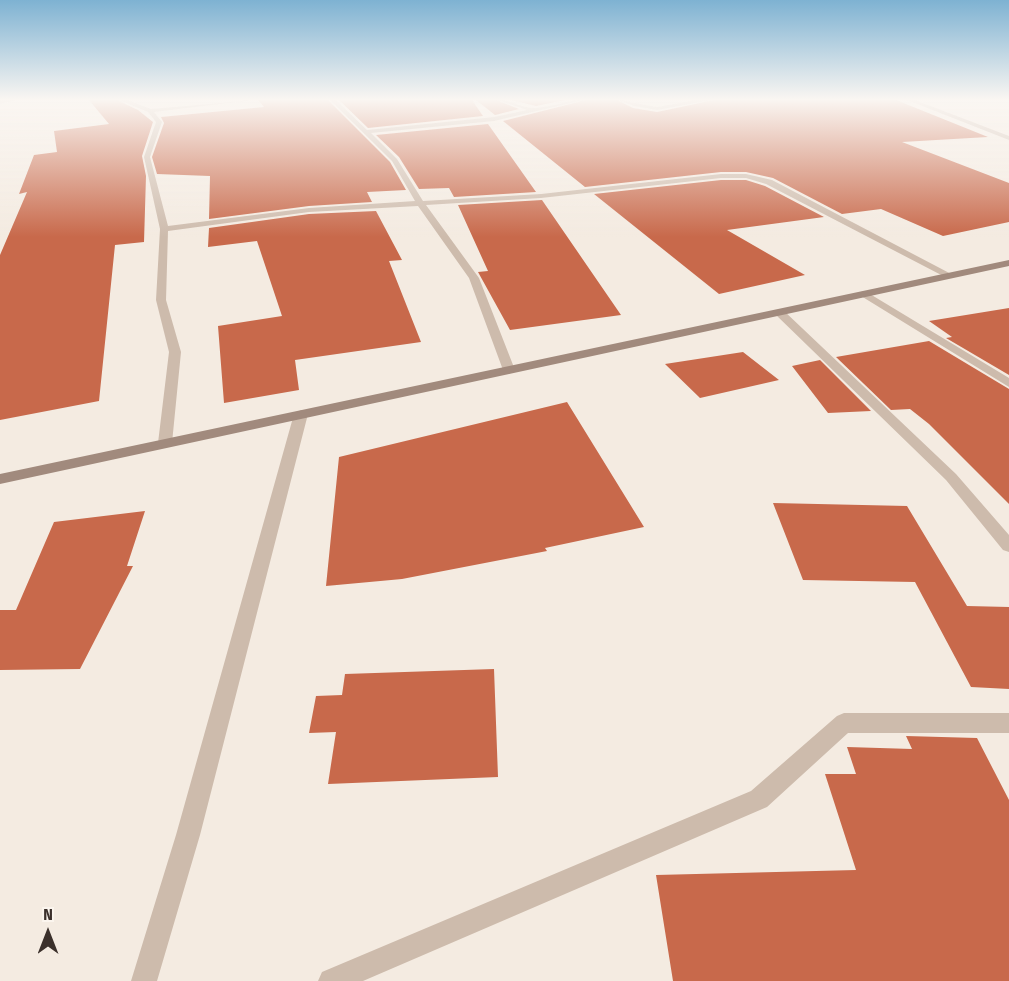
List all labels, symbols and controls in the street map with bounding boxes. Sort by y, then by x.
north arrow [18,903,78,963]
text: N [43,905,53,924]

